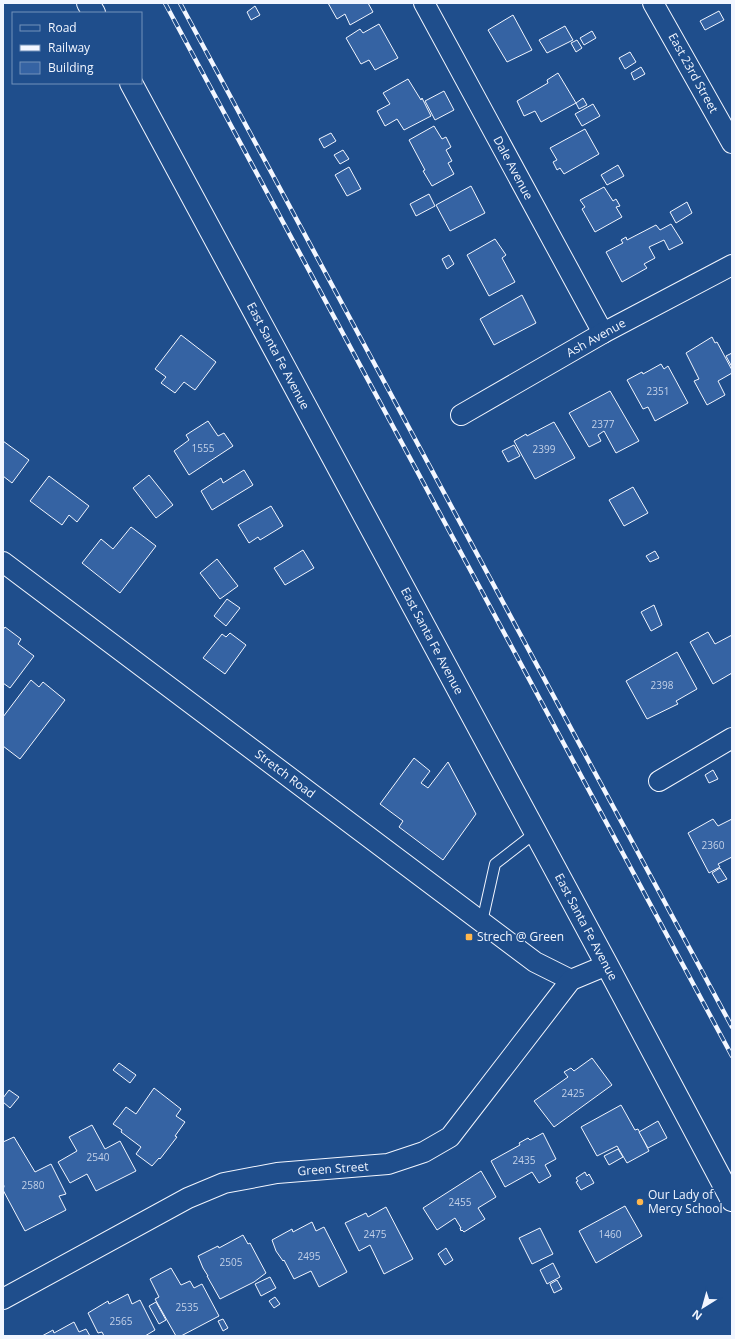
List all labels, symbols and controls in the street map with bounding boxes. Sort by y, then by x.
legend [12,12,142,84]
text: Road [48,19,77,36]
street label: East 23rd Street [664,30,722,116]
text: Railway [48,39,91,56]
text: Building [48,59,94,76]
street label: Dale Avenue [489,133,538,203]
street label: East Santa Fe Avenue [243,299,314,412]
street label: Ash Avenue [563,314,629,361]
house number: 2351 [647,384,669,398]
house number: 2377 [592,417,615,431]
house number: 1555 [192,441,215,455]
house number: 2399 [533,442,556,456]
street label: East Santa Fe Avenue [397,584,468,697]
house number: 2398 [651,678,674,692]
street label: Stretch Road [252,745,319,802]
house number: 2360 [702,838,725,852]
street label: East Santa Fe Avenue [551,870,622,983]
place label: Strech @ Green [477,928,564,945]
marker: Strech @ Green [464,932,474,942]
house number: 2425 [562,1086,585,1100]
house number: 2540 [87,1150,110,1164]
house number: 2435 [513,1153,536,1167]
street label: Green Street [297,1158,369,1179]
house number: 2580 [22,1178,45,1192]
place label: Our Lady of Mercy School [648,1186,722,1217]
house number: 2455 [449,1195,472,1209]
marker: Our Lady of Mercy School [635,1197,645,1207]
house number: 2475 [364,1227,387,1241]
house number: 1460 [599,1227,622,1241]
house number: 2495 [298,1249,321,1263]
house number: 2505 [220,1255,243,1269]
north arrow [683,1287,723,1327]
house number: 2535 [176,1300,199,1314]
text: N [689,1307,705,1324]
house number: 2565 [110,1314,133,1328]

